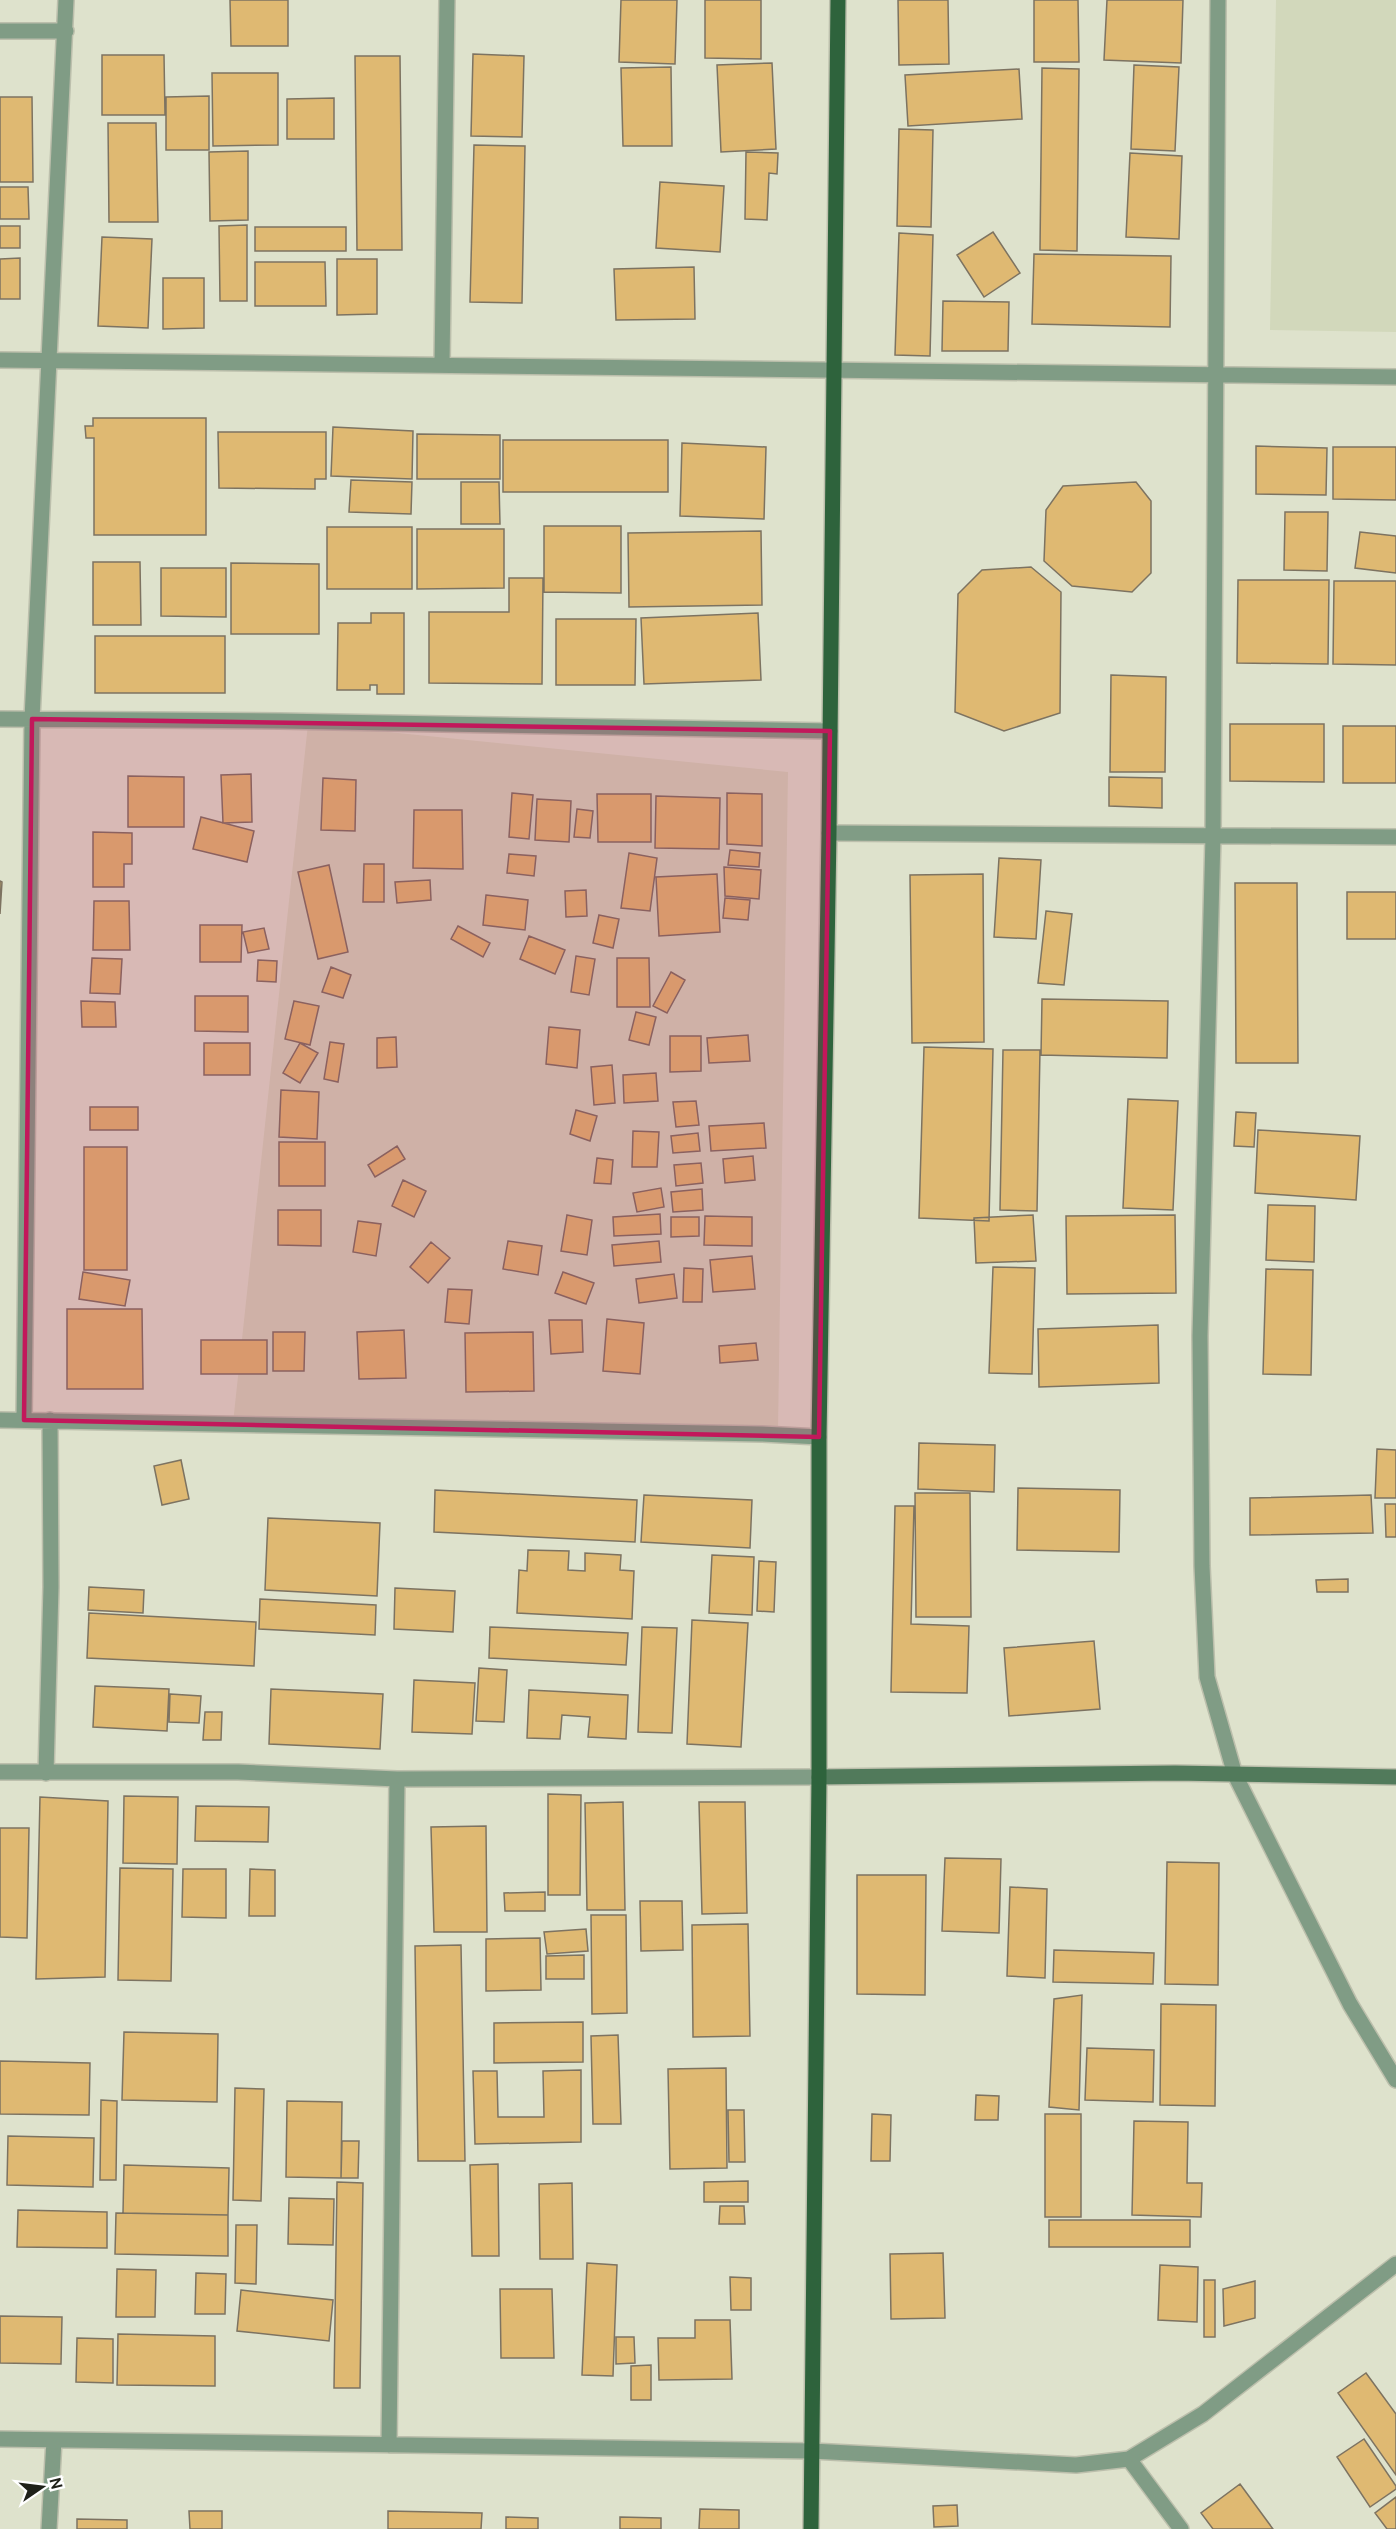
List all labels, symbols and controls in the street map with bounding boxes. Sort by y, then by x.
north arrow [12,2457,72,2517]
text: N [45,2476,67,2491]

